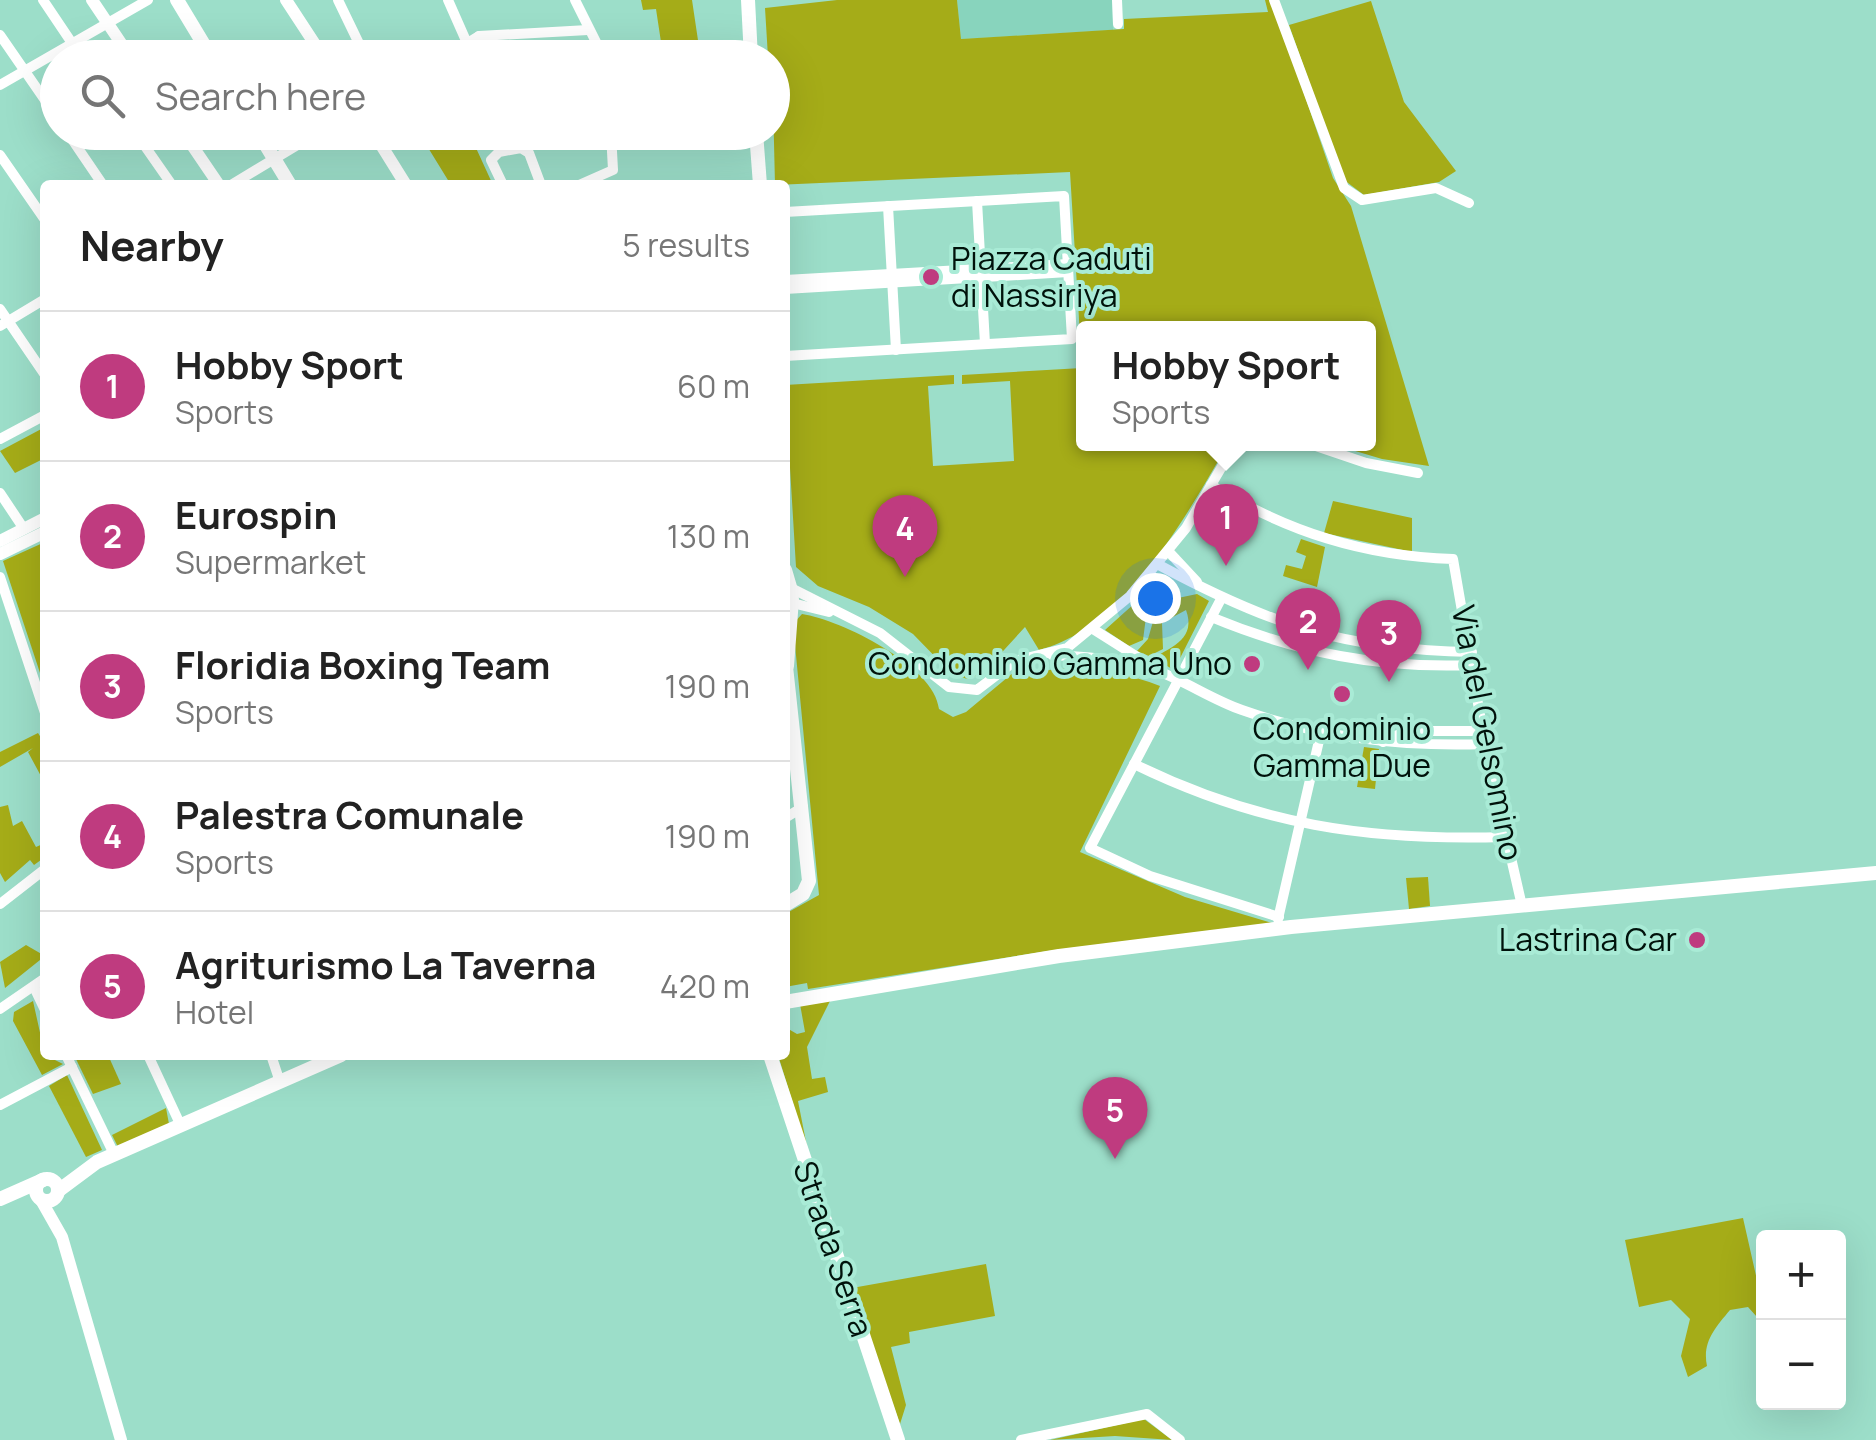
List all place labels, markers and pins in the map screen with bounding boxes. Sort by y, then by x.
place label: Piazza Caduti di Nassiriya [951,236,1152,317]
marker: Piazza Caduti di Nassiriya [920,266,942,288]
pin: 1 [1194,484,1258,566]
pin: 4 [872,494,938,577]
pin: 2 [1276,588,1340,670]
pin: 3 [1356,600,1422,682]
place label: Condominio Gamma Uno [868,641,1232,685]
marker: Condominio Gamma Uno [1241,653,1263,675]
marker: Condominio Gamma Due [1331,683,1353,705]
place label: Condominio Gamma Due [1253,706,1431,787]
place label: Lastrina Car [1499,917,1677,961]
marker: Lastrina Car [1686,929,1708,951]
pin: 5 [1082,1076,1148,1159]

